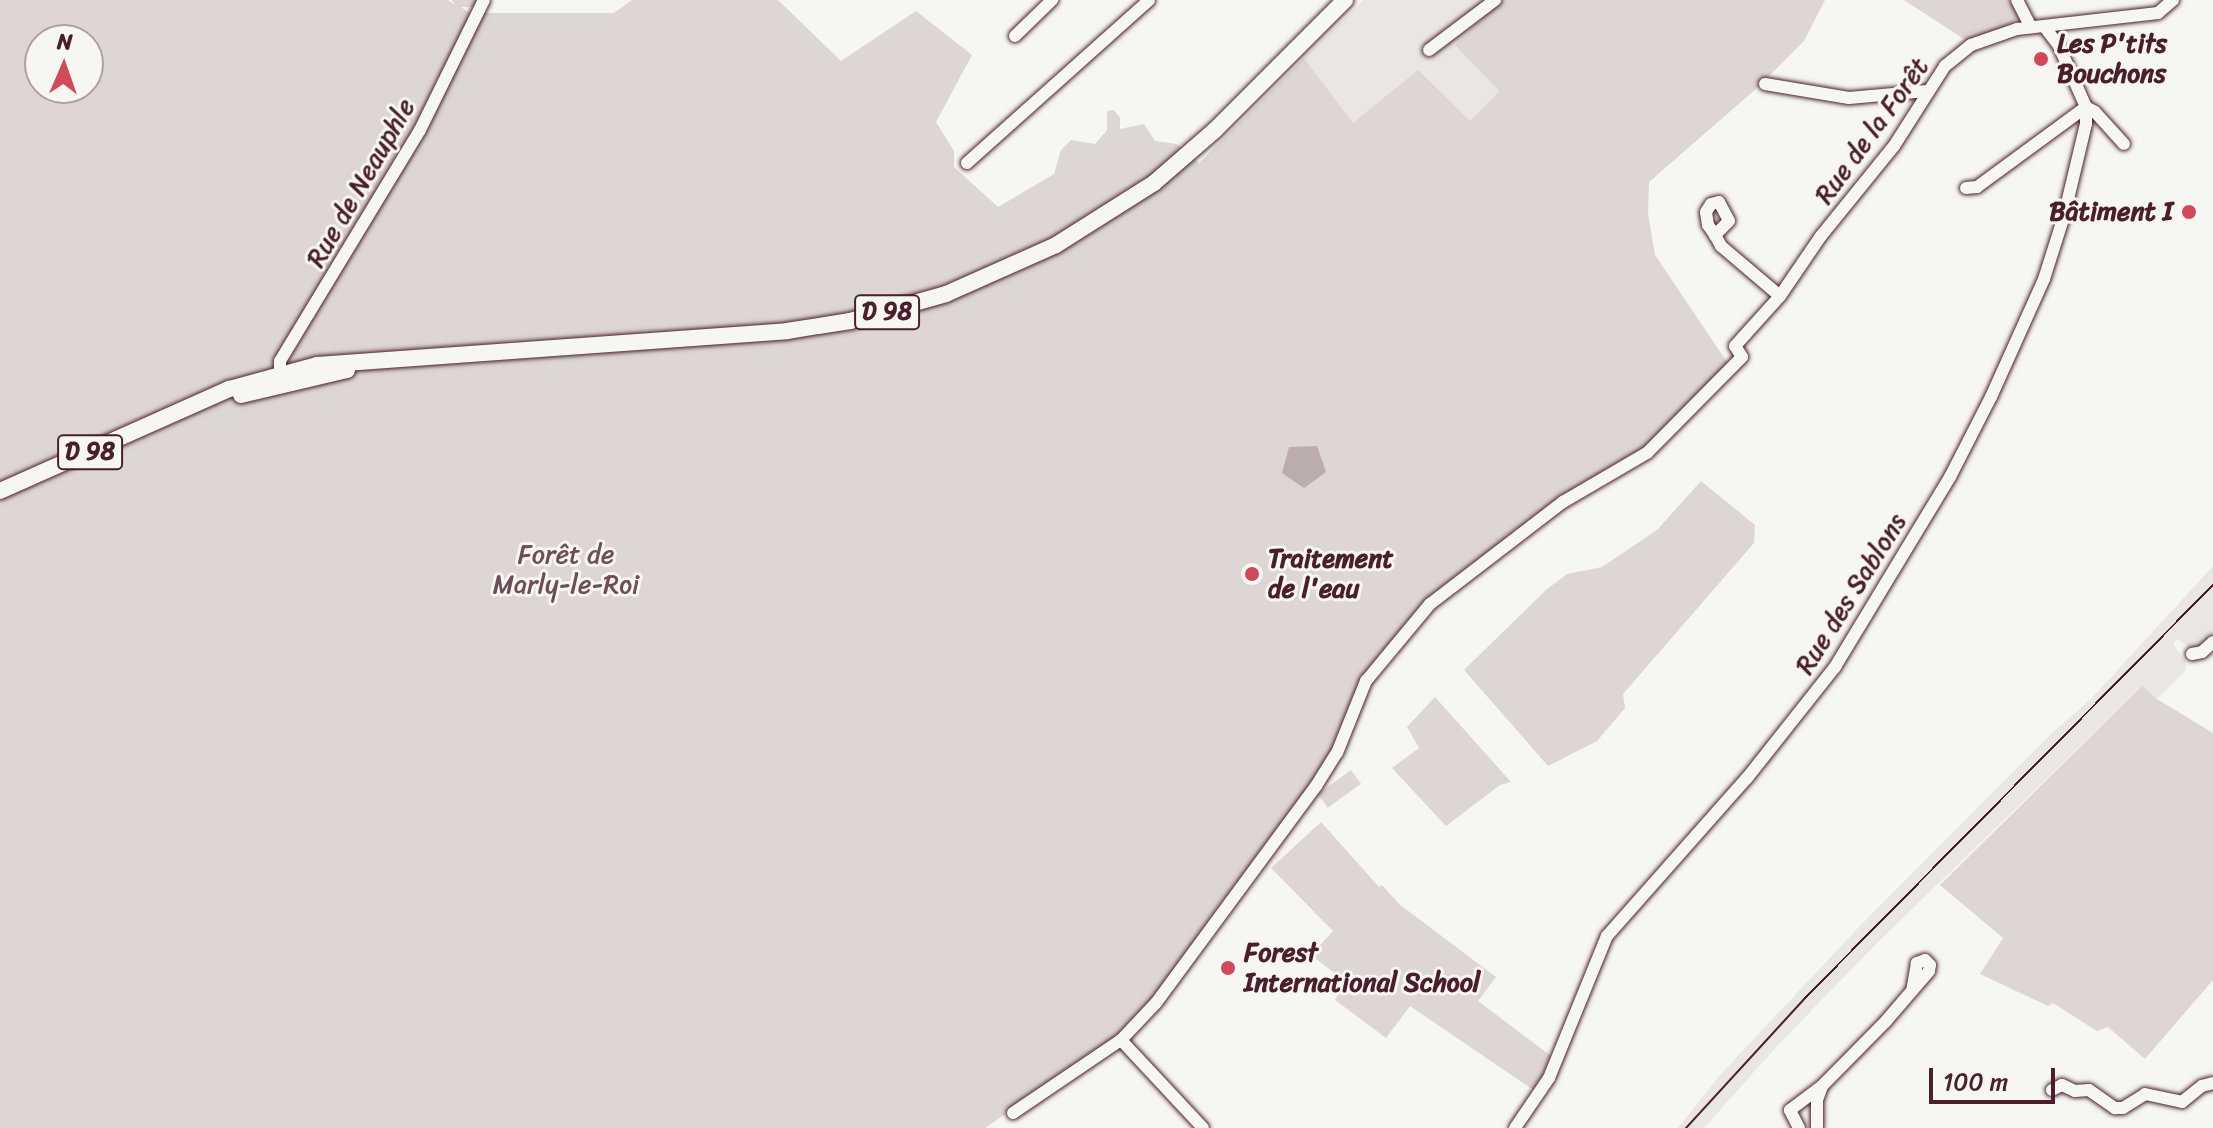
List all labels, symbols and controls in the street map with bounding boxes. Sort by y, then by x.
text: N [56,22,73,61]
north arrow [24,24,104,104]
place label: Les P'tits Bouchons [2057,28,2167,90]
marker: Les P'tits Bouchons [2032,50,2050,68]
street label: Rue de la Forêt [1808,52,1936,210]
street label: Rue de Neauphle [300,93,422,273]
place label: Bâtiment I [2049,196,2173,228]
marker: Bâtiment I [2180,203,2198,221]
road number: D 98 [853,292,921,332]
road number: D 98 [56,432,124,472]
street label: Rue des Sablons [1788,507,1914,681]
park label: Forêt de Marly-le-Roi [493,539,639,600]
place label: Traitement de l'eau [1268,543,1394,604]
marker: Traitement de l'eau [1243,565,1261,583]
place label: Forest International School [1244,937,1481,998]
marker: Forest International School [1219,959,1237,977]
scale bar [1933,1052,2059,1102]
text: 100 m [1943,1061,2008,1103]

